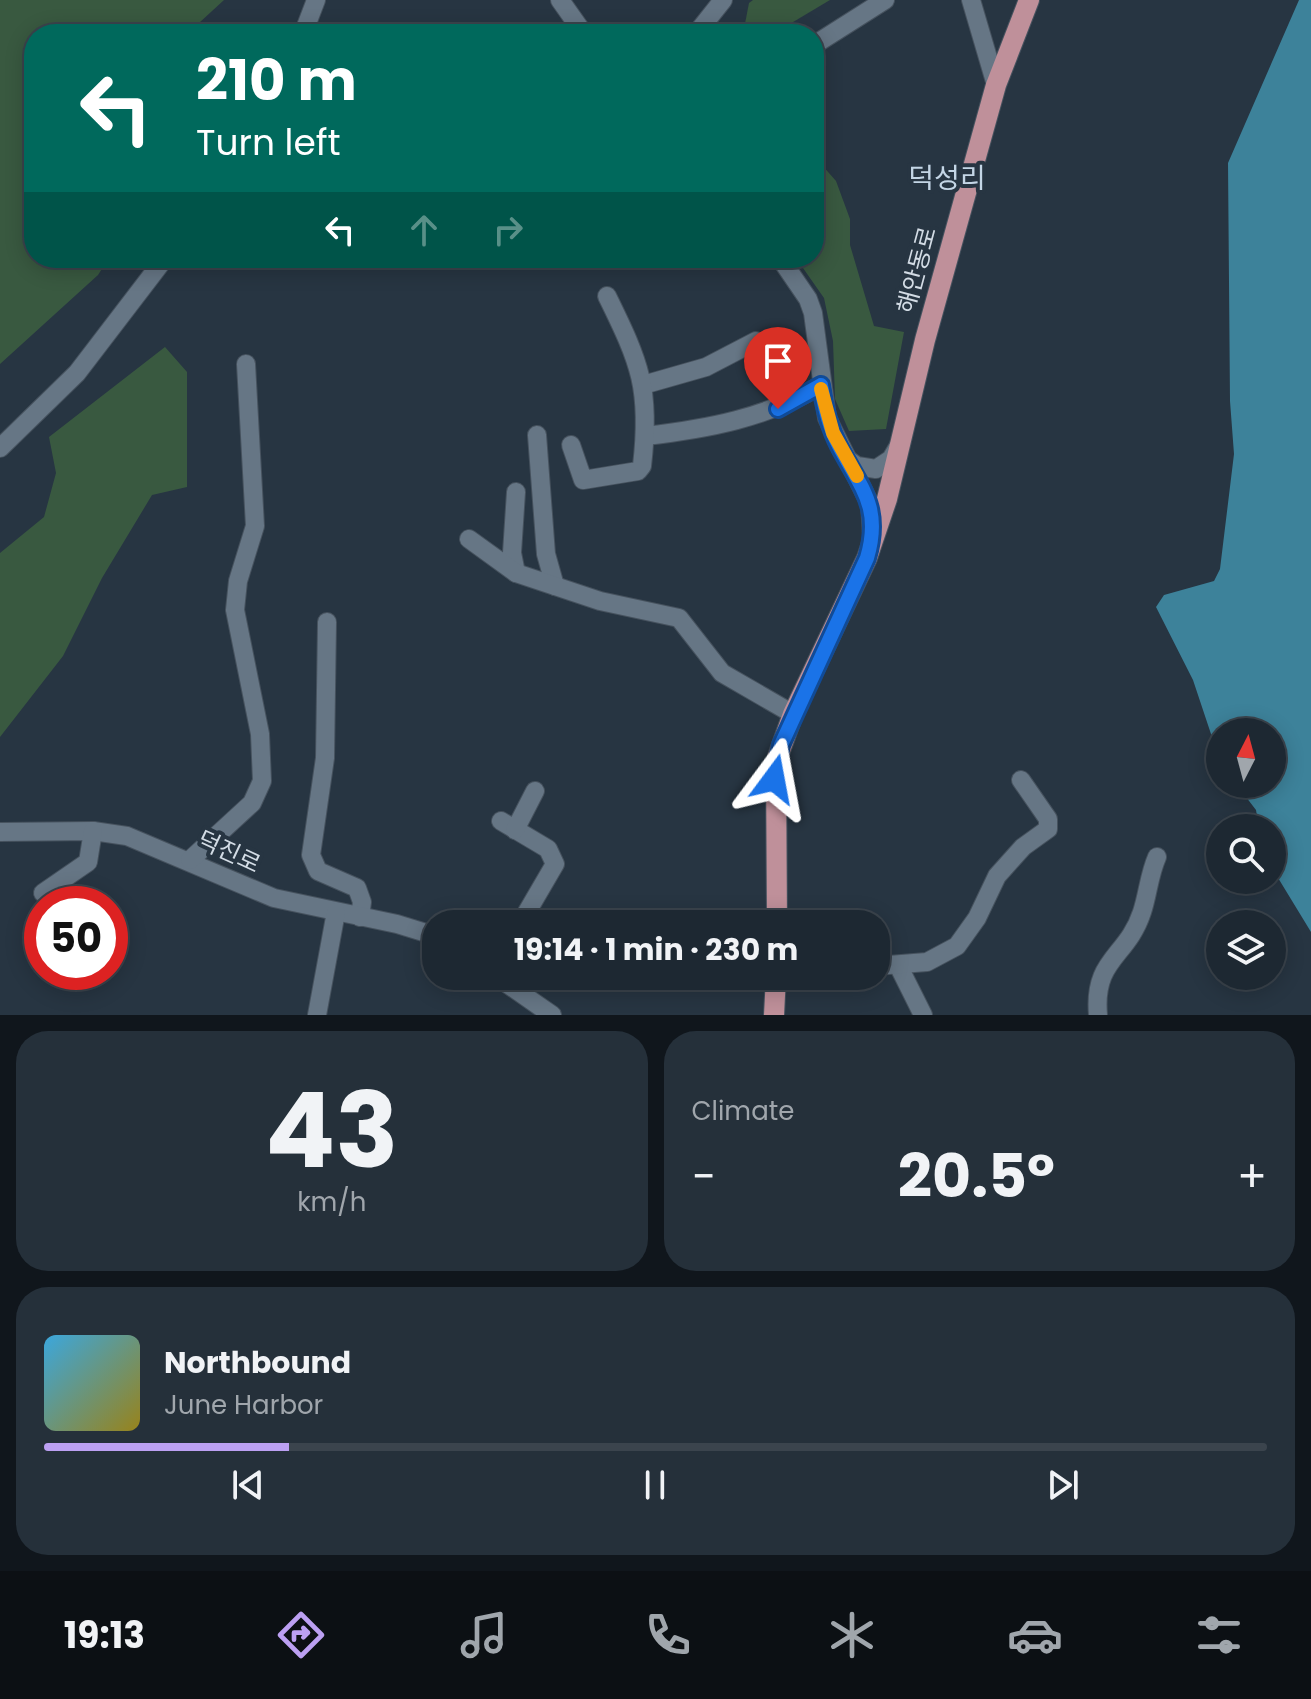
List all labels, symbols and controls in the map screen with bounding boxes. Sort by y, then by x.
text: 210 m [196,41,357,120]
icon: left [64,56,168,160]
text: Turn left [196,117,341,168]
district label: 덕성리 [908,159,986,198]
icon: left [318,208,362,252]
icon: ahead [402,208,446,252]
icon: right [486,208,530,252]
street label: 해안동로 [889,223,944,317]
pin [744,327,812,409]
icon: arrive [756,339,800,383]
north arrow [1206,718,1286,798]
map controls [1206,718,1286,990]
position arrow [732,737,816,821]
button: search [1206,814,1286,894]
street label: 덕진로 [192,823,266,881]
speed limit sign: 50 [24,886,128,990]
button: layers [1206,910,1286,990]
text: 19:14 · 1 min · 230 m [514,928,798,971]
text: 43 [265,1058,398,1203]
text: Climate [692,1093,794,1129]
text: 20.5° [898,1134,1055,1218]
text: − [692,1146,716,1207]
text: + [1237,1146,1267,1207]
text: km/h [297,1184,366,1220]
text: Northbound [164,1341,351,1384]
text: June Harbor [164,1387,323,1423]
icon: previous [226,1463,270,1507]
icon: pause [633,1463,677,1507]
icon: next [1041,1463,1085,1507]
icon: directions [273,1607,329,1663]
icon: music [456,1607,512,1663]
icon: phone [640,1607,696,1663]
icon: climate [824,1607,880,1663]
icon: car [1007,1607,1063,1663]
icon: filters [1191,1607,1247,1663]
text: 19:13 [64,1610,145,1661]

